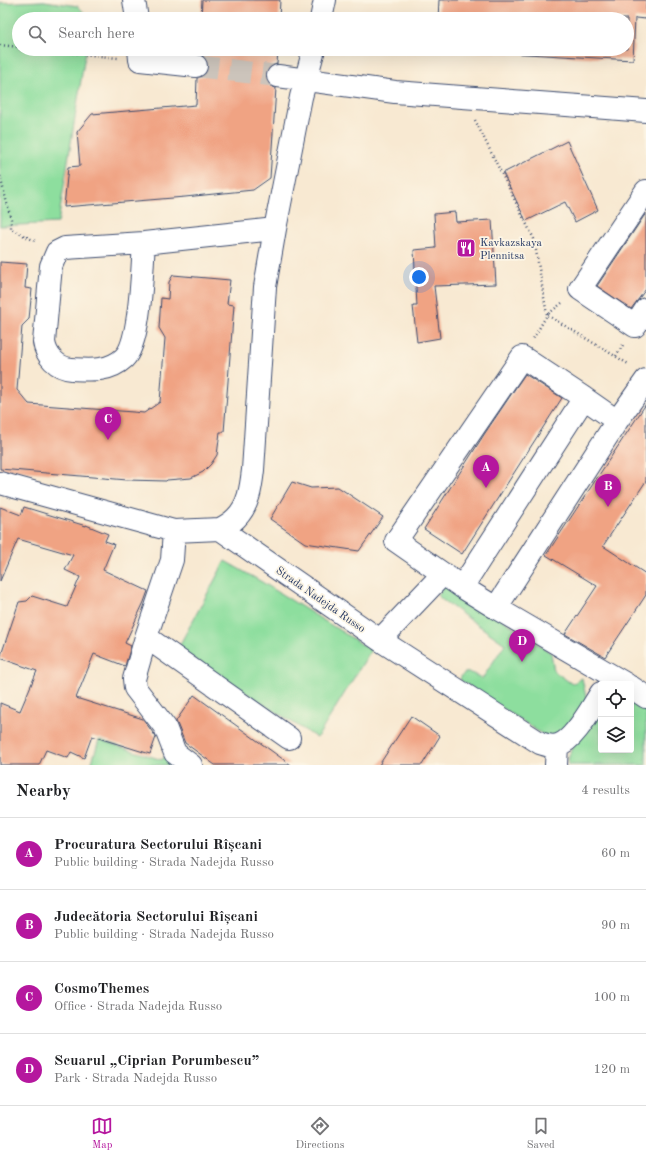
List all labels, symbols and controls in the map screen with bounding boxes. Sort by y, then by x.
search box [12,12,634,56]
icon: search [26,23,48,45]
text: Search here [58,27,135,42]
restaurant icon: Kavkazskaya Plennitsa [455,237,477,259]
place label: Kavkazskaya Plennitsa [480,238,542,262]
your location [409,267,429,287]
pin: C [95,407,121,440]
pin: A [473,455,499,488]
pin: B [595,474,621,507]
street label: Strada Nadejda Russo [274,565,367,635]
pin: D [509,629,535,662]
map controls [598,681,634,753]
button: locate [598,681,634,717]
button: layers [598,717,634,753]
text: Nearby [16,783,71,800]
text: 4 results [581,784,630,797]
text: Procuratura Sectorului Rîșcani [54,838,262,853]
text: A [24,847,34,860]
text: 60 m [601,847,630,860]
text: Public building · Strada Nadejda Russo [54,856,274,869]
text: Judecătoria Sectorului Rîșcani [54,910,258,925]
text: B [24,919,34,932]
text: 90 m [601,919,630,932]
text: Public building · Strada Nadejda Russo [54,928,274,941]
text: CosmoThemes [54,982,149,997]
text: C [25,991,33,1004]
text: 100 m [593,991,630,1004]
text: Office · Strada Nadejda Russo [54,1000,222,1013]
text: Scuarul „Ciprian Porumbescu” [54,1054,259,1069]
text: D [24,1063,34,1076]
text: 120 m [593,1063,630,1076]
text: Park · Strada Nadejda Russo [54,1072,217,1085]
tab: Map [91,1115,113,1153]
tab: Directions [296,1115,344,1153]
tab: Saved [527,1115,555,1153]

